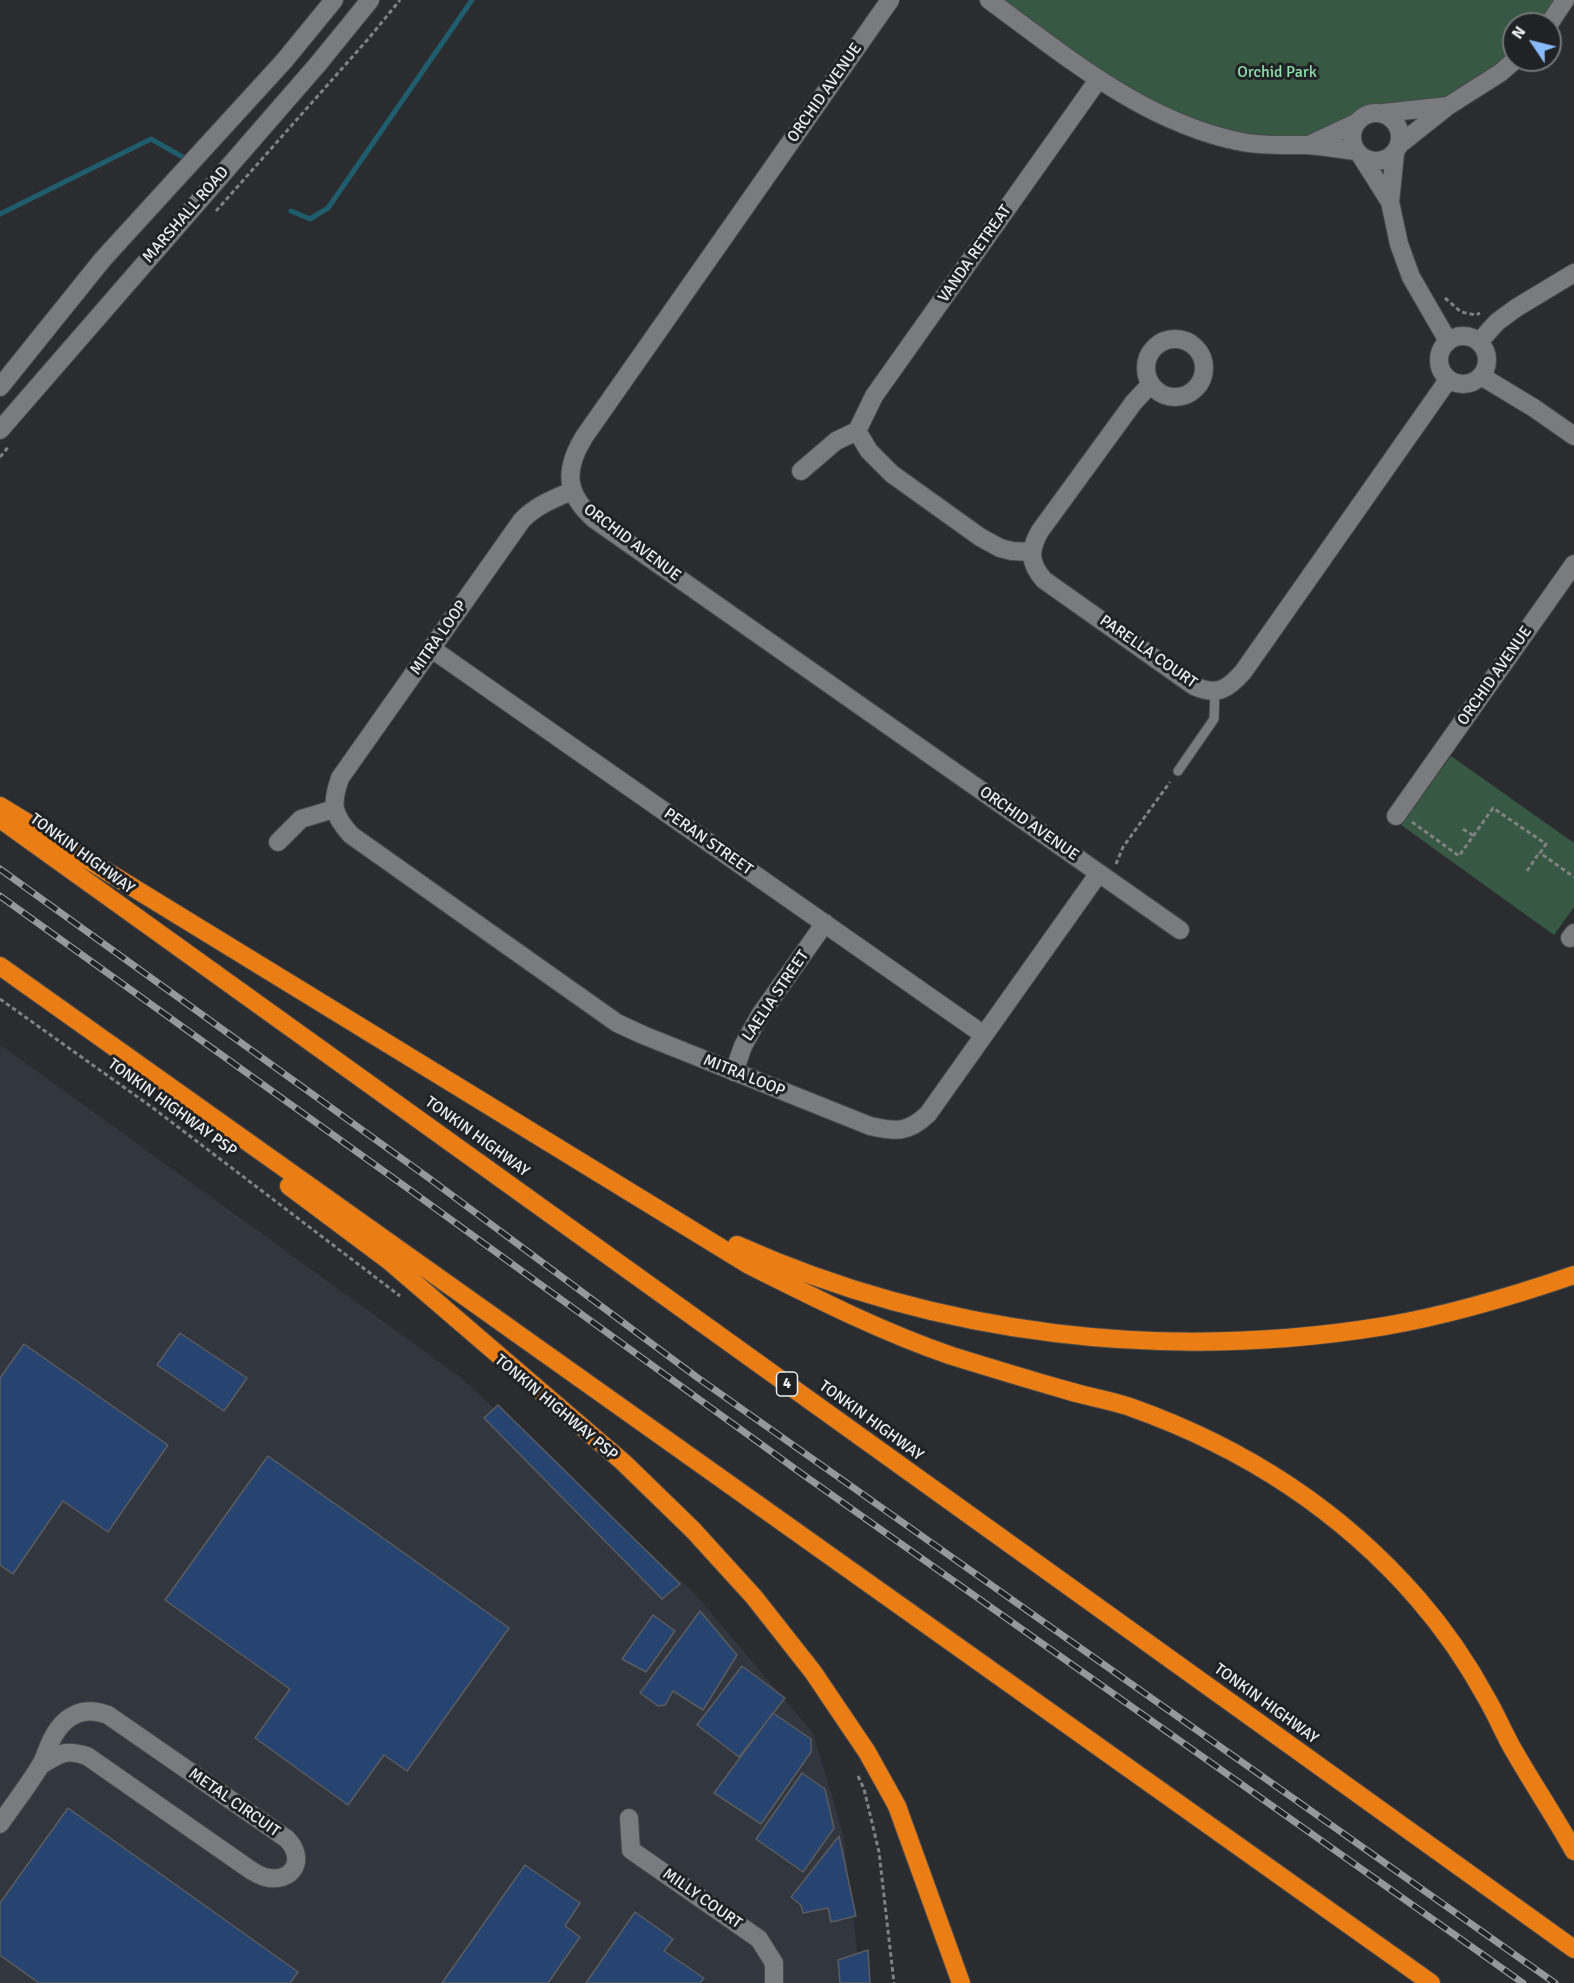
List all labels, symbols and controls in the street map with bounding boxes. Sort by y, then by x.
north arrow [1502,12,1562,72]
text: N [1508,23,1530,43]
street label: ORCHID AVENUE [784,40,866,146]
park label: Orchid Park [1237,63,1317,83]
street label: MARSHALL ROAD [139,163,233,267]
street label: VANDA RETREAT [934,202,1016,306]
street label: ORCHID AVENUE [580,500,684,586]
street label: MITRA LOOP [406,597,472,679]
street label: PARELLA COURT [1096,611,1200,693]
street label: ORCHID AVENUE [1454,623,1536,729]
street label: ORCHID AVENUE [976,783,1082,865]
street label: PERAN STREET [660,804,756,880]
street label: TONKIN HIGHWAY [26,810,138,898]
street label: LAELIA STREET [739,947,813,1045]
street label: MITRA LOOP [700,1051,788,1101]
street label: TONKIN HIGHWAY PSP [104,1055,240,1161]
street label: TONKIN HIGHWAY [421,1093,533,1181]
street label: TONKIN HIGHWAY PSP [491,1351,621,1465]
road number: 4 [776,1372,798,1396]
street label: TONKIN HIGHWAY [815,1377,927,1465]
street label: TONKIN HIGHWAY [1210,1660,1322,1748]
street label: METAL CIRCUIT [185,1764,283,1842]
street label: MILLY COURT [659,1865,745,1933]

